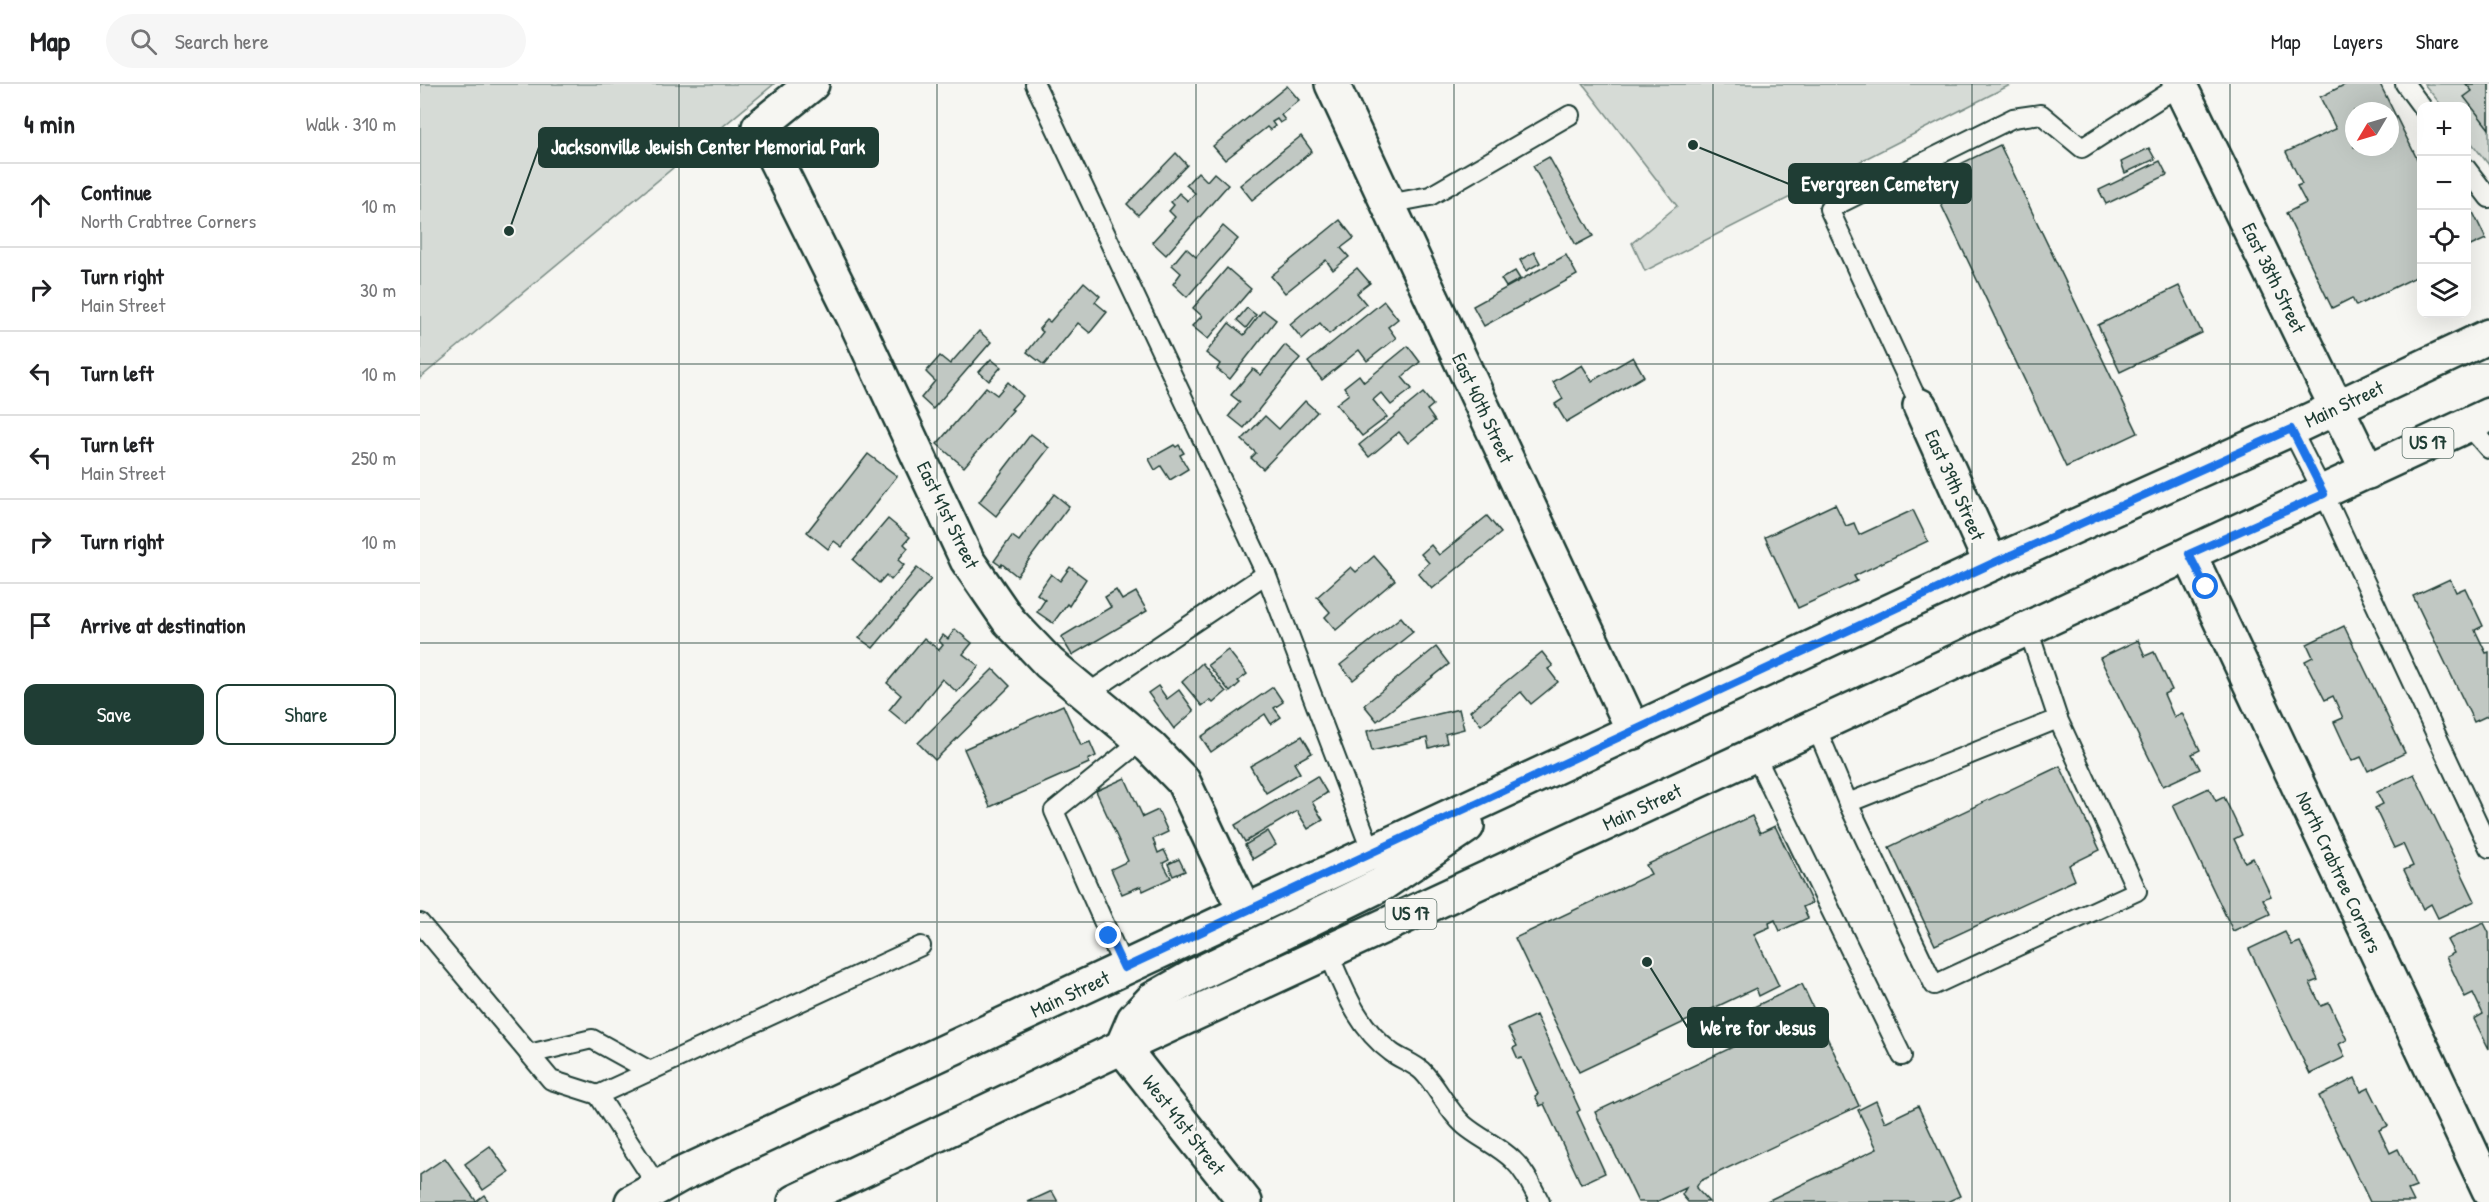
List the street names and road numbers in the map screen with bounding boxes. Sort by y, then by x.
street label: East 38th Street [2236,218,2313,339]
street label: East 40th Street [1446,348,1521,468]
street label: Main Street [2300,373,2389,434]
street label: East 39th Street [1919,425,1992,545]
road number: US 17 [2402,428,2454,458]
street label: East 41st Street [911,457,987,574]
street label: Main Street [1598,776,1687,837]
street label: North Crabtree Corners [2290,787,2389,957]
road number: US 17 [1386,899,1436,929]
street label: Main Street [1026,963,1115,1024]
street label: West 41st Street [1137,1069,1233,1181]

